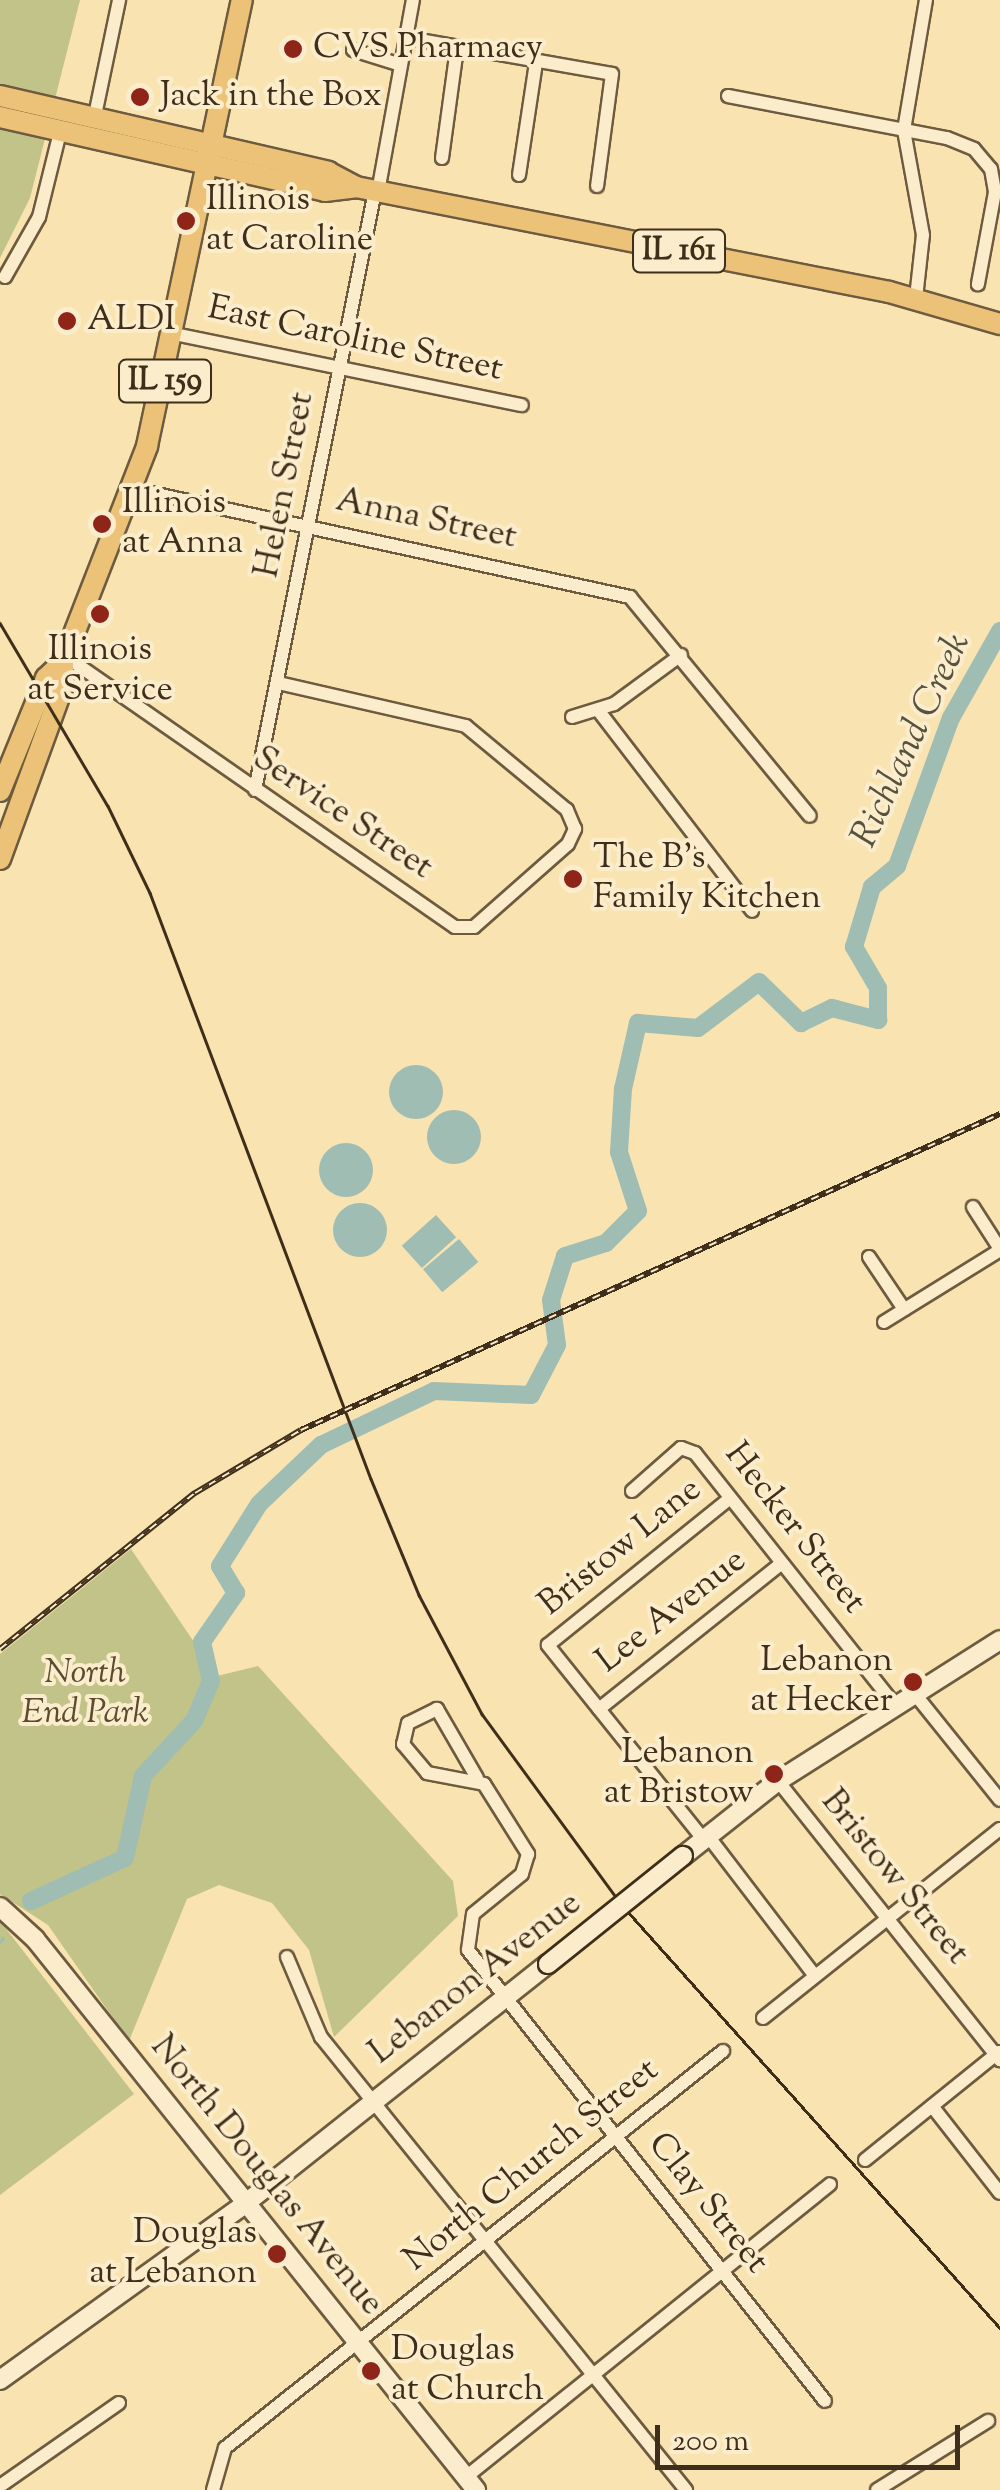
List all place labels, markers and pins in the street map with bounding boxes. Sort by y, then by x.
place label: CVS Pharmacy [313,28,543,70]
marker: CVS Pharmacy [282,38,304,60]
place label: Jack in the Box [160,76,382,118]
marker: Jack in the Box [129,86,151,108]
place label: Illinois at Caroline [206,180,373,262]
marker: Illinois at Caroline [175,210,197,232]
place label: ALDI [87,300,176,342]
marker: ALDI [56,310,78,332]
place label: Illinois at Anna [122,483,243,565]
marker: Illinois at Anna [91,513,113,535]
marker: Illinois at Service [89,603,111,625]
place label: Illinois at Service [27,630,173,712]
place label: The B's Family Kitchen [593,838,821,920]
marker: The B's Family Kitchen [562,868,584,890]
place label: Lebanon at Hecker [750,1641,893,1723]
marker: Lebanon at Hecker [902,1671,924,1693]
place label: Lebanon at Bristow [604,1733,754,1815]
marker: Lebanon at Bristow [763,1763,785,1785]
place label: Douglas at Lebanon [89,2213,257,2295]
marker: Douglas at Lebanon [266,2243,288,2265]
place label: Douglas at Church [391,2330,544,2412]
marker: Douglas at Church [360,2360,382,2382]

